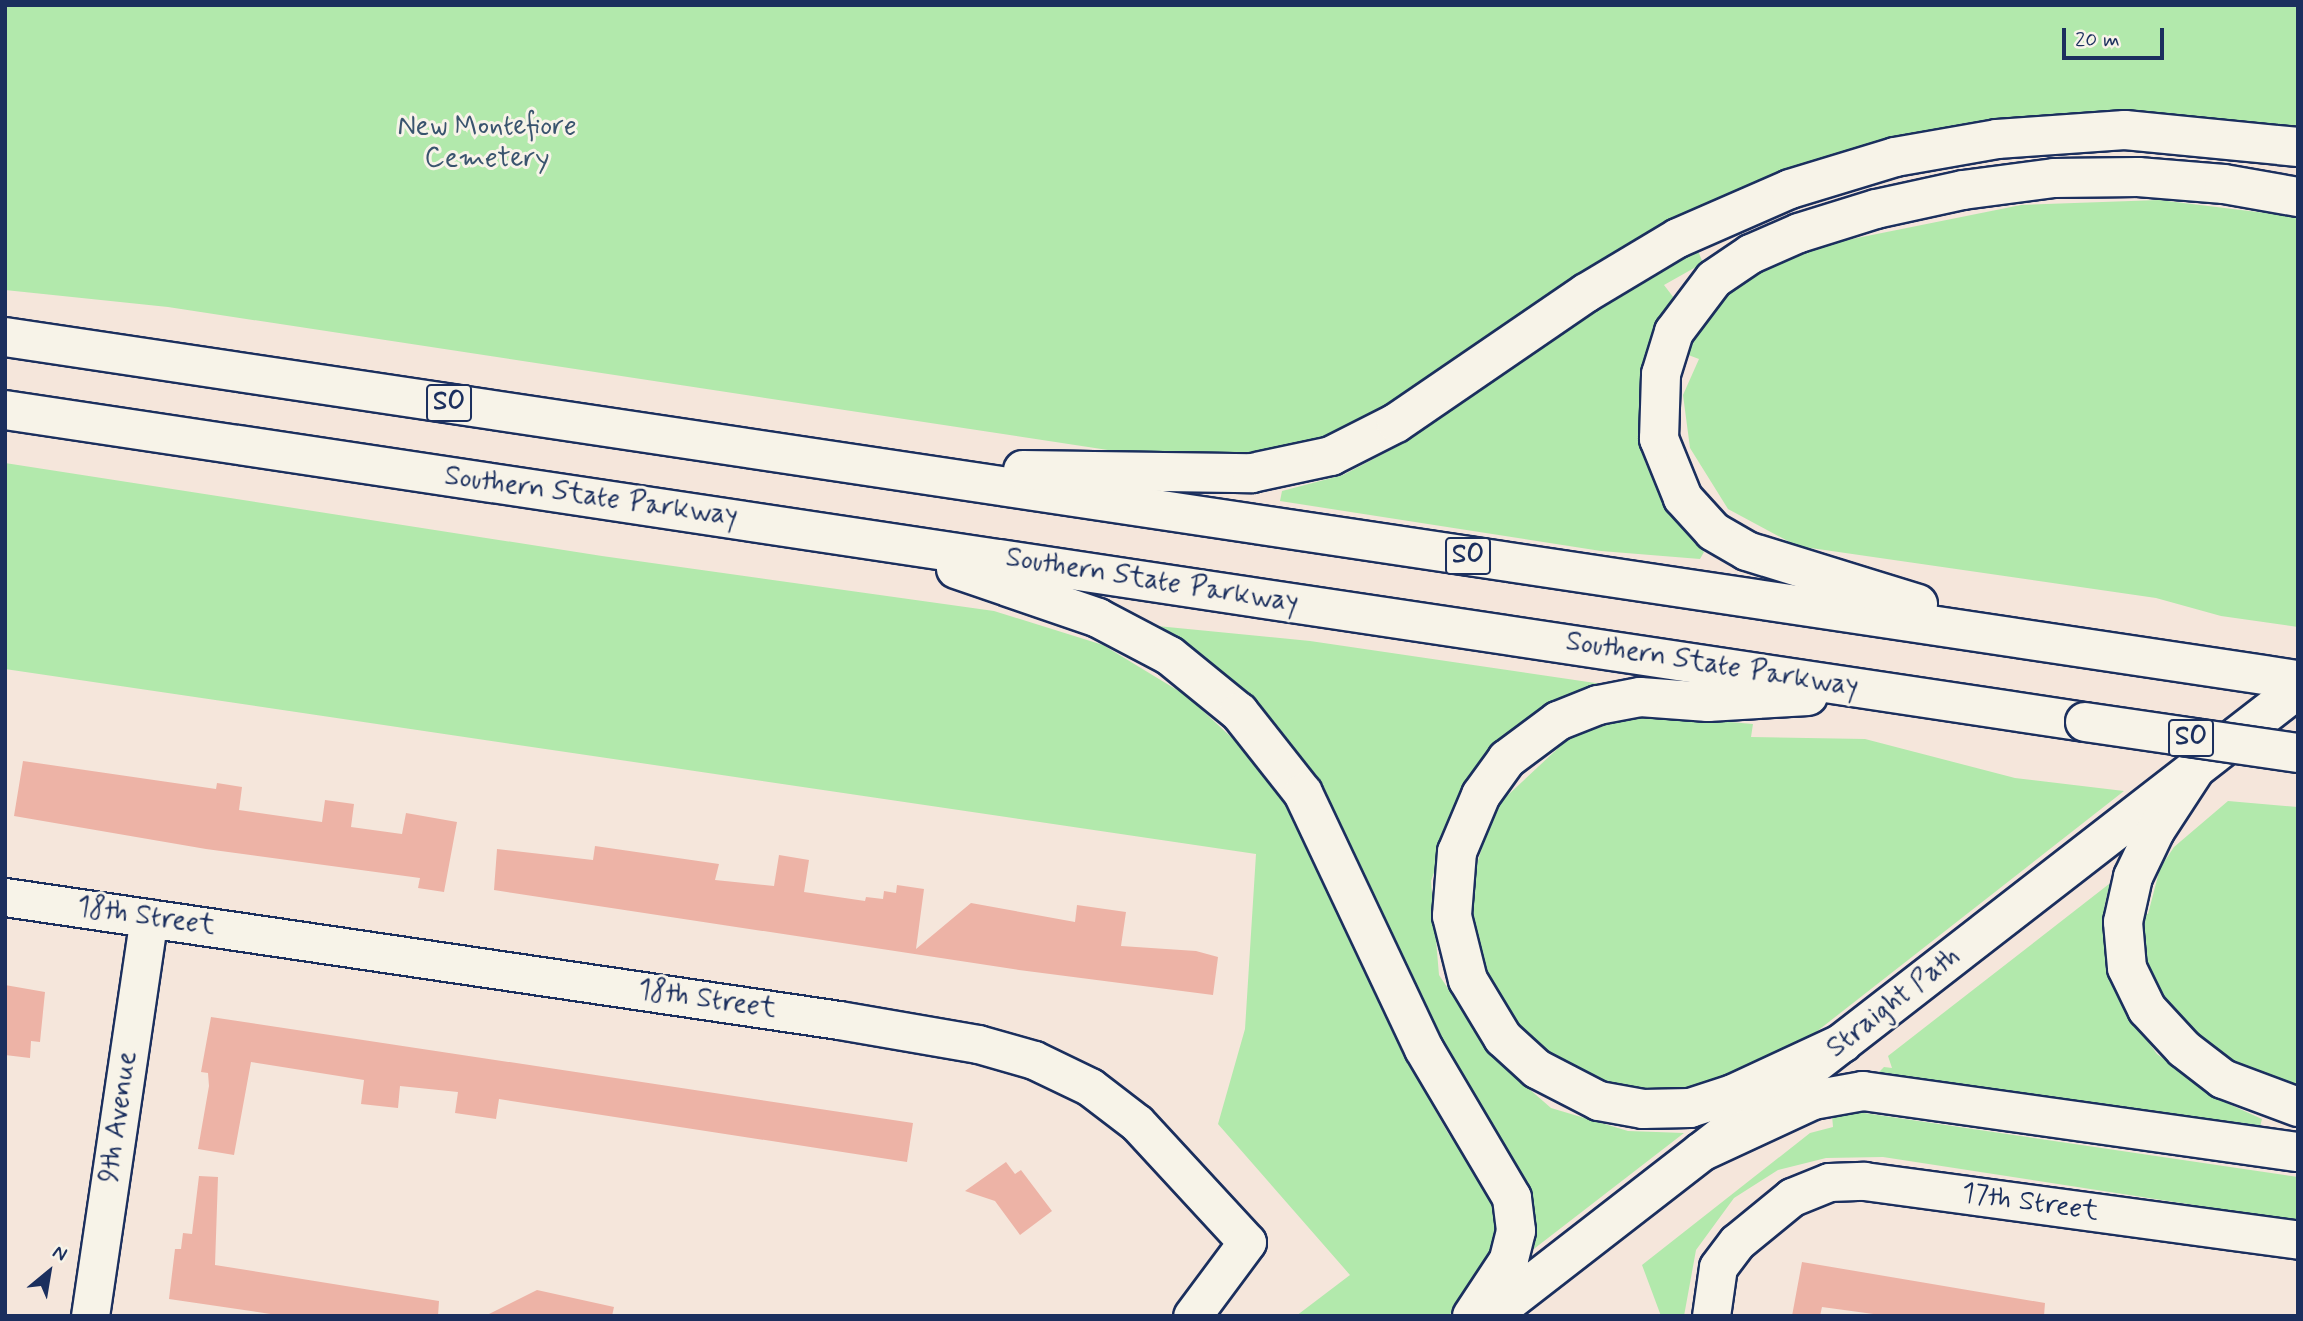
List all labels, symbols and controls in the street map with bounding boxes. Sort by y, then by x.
scale bar [2065,14,2166,58]
text: 20 m [2075,26,2120,54]
park label: New Montefiore Cemetery [394,110,580,176]
road number: SO [424,380,474,426]
street label: Southern State Parkway [448,461,734,533]
road number: SO [1444,534,1492,578]
street label: Southern State Parkway [1009,542,1295,620]
street label: Southern State Parkway [1569,626,1855,704]
road number: SO [2166,716,2216,760]
street label: 18th Street [75,891,217,943]
street label: Straight Path [1820,940,1968,1066]
street label: 18th Street [636,974,778,1026]
street label: 9th Avenue [93,1049,145,1185]
street label: 17th Street [1959,1177,2101,1229]
north arrow [14,1237,84,1307]
text: N [48,1239,71,1267]

